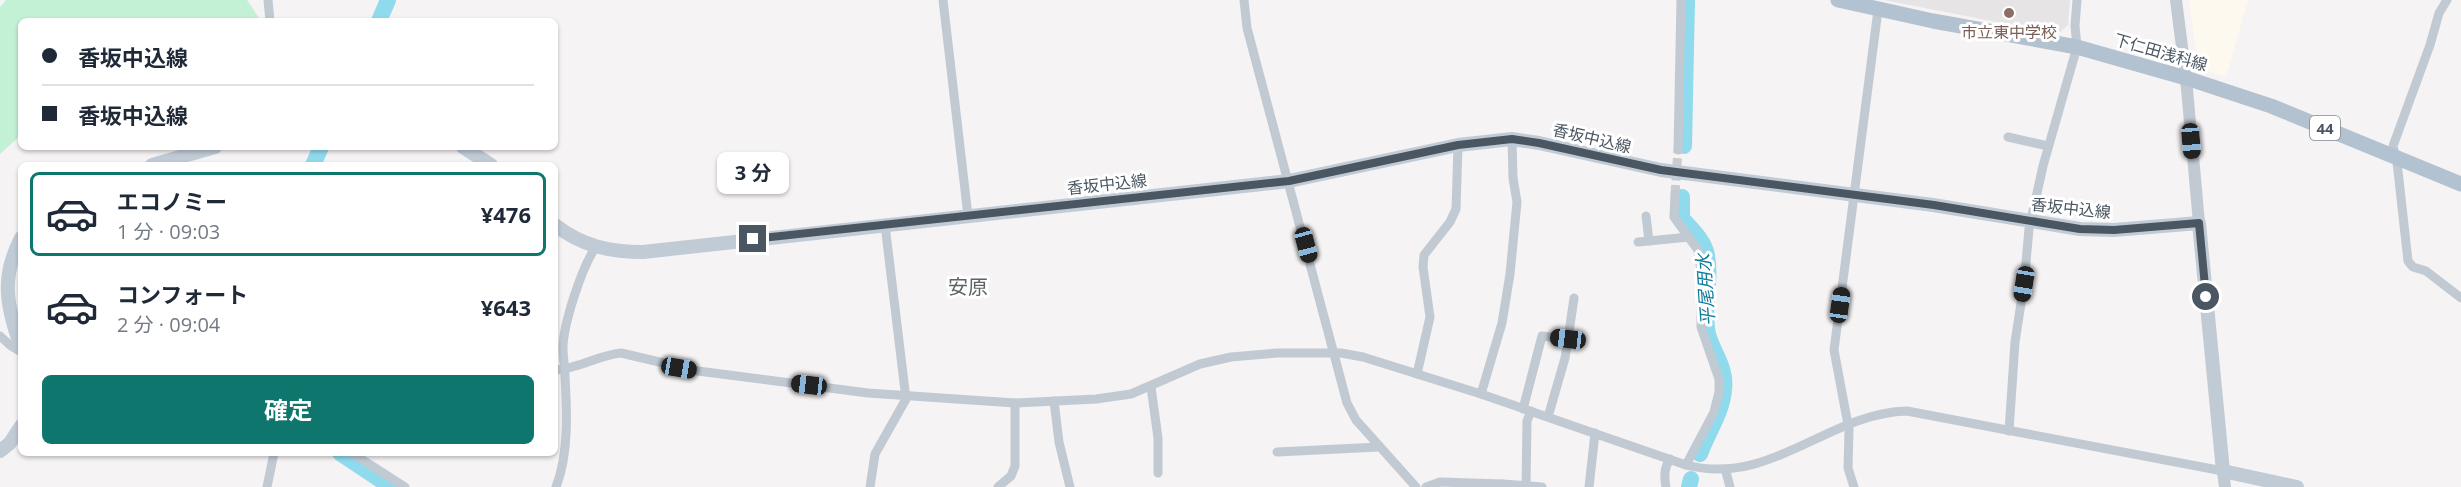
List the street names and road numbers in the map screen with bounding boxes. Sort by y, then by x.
street label: 下仁田浅科線 [2112,28,2210,76]
road number: 44 [2310,116,2340,140]
street label: 香坂中込線 [1551,118,1633,158]
street label: 香坂中込線 [1066,169,1148,199]
street label: 香坂中込線 [2030,193,2112,223]

